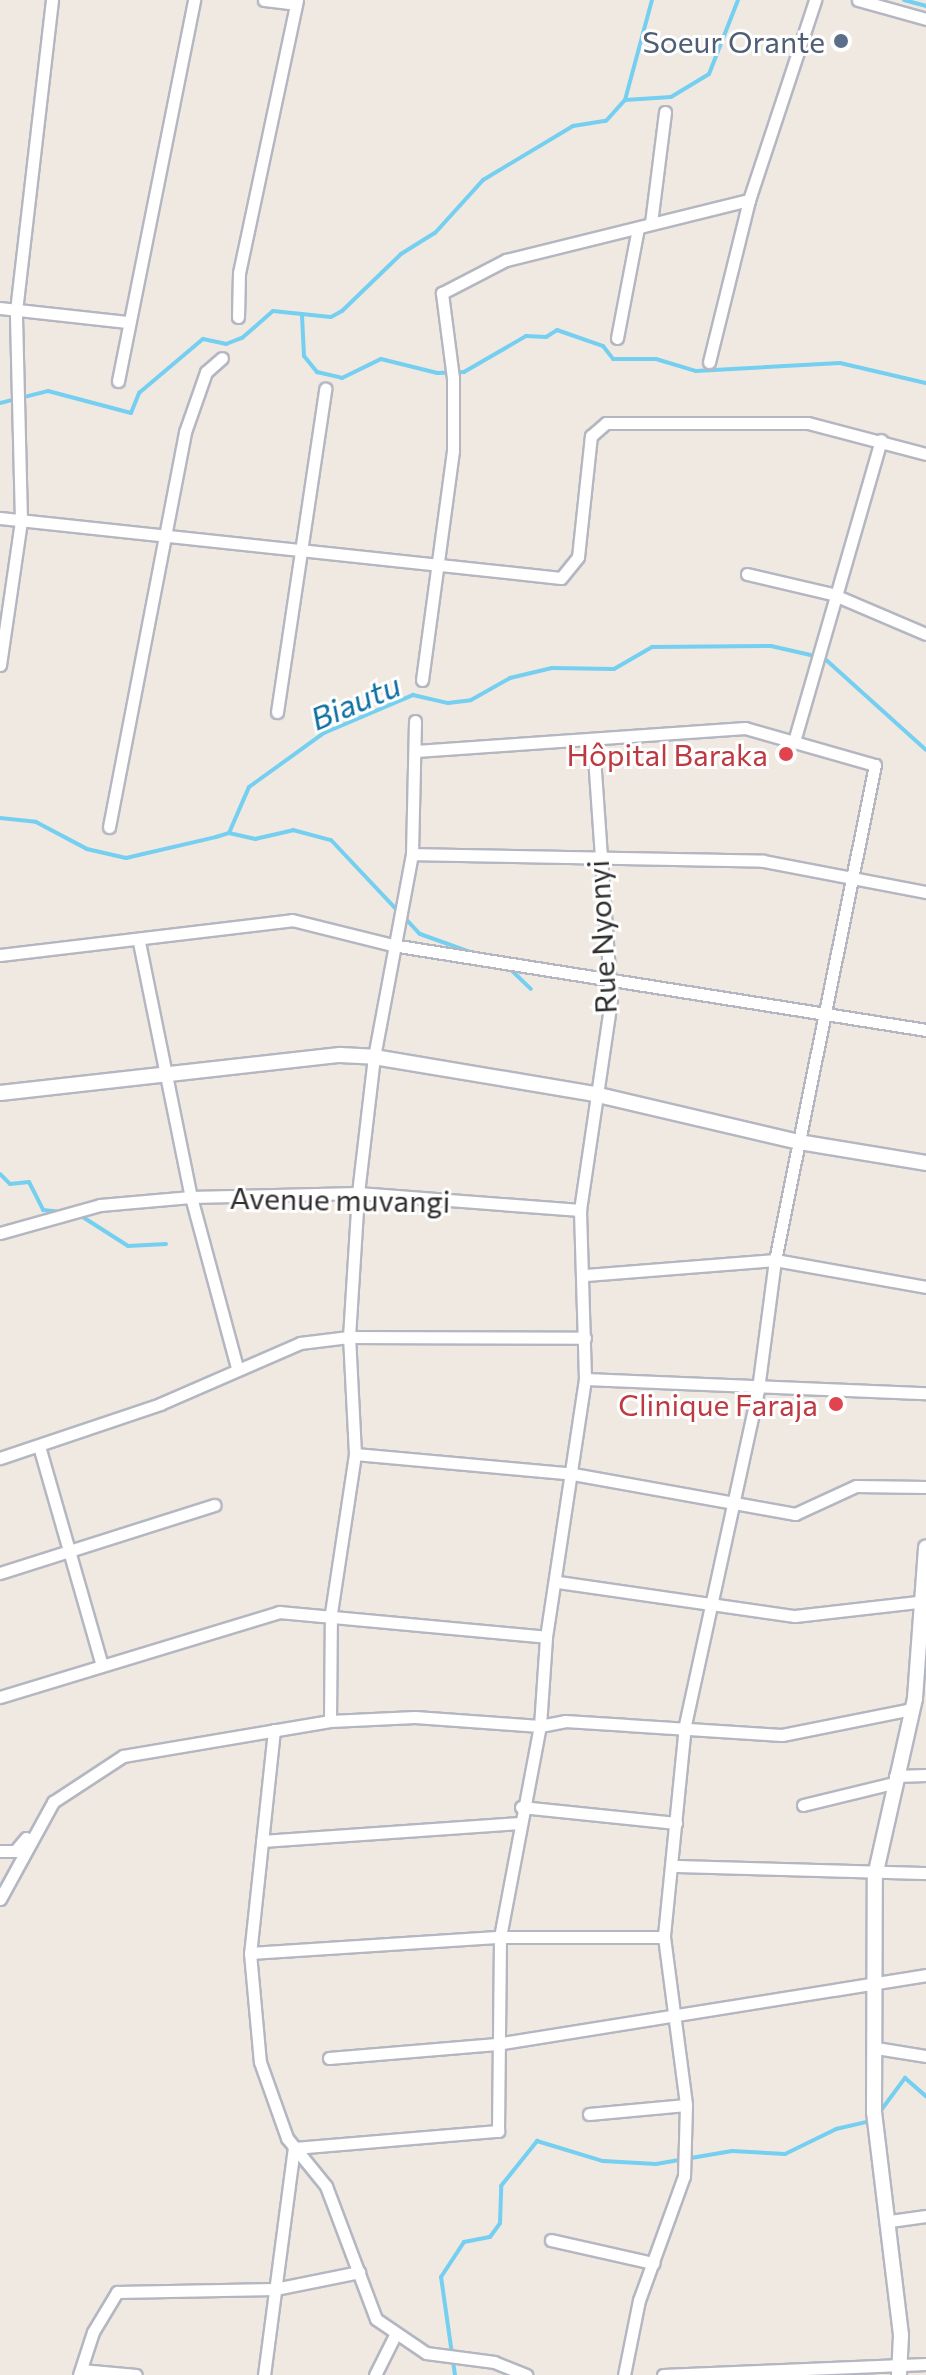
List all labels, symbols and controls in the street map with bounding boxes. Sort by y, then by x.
place label: Soeur Orante [642,23,825,59]
marker: Soeur Orante [832,32,850,50]
water label: Biautu [304,665,406,737]
place label: Hôpital Baraka [566,736,768,772]
marker: Hôpital Baraka [775,743,797,765]
street label: Rue Nyonyi [579,859,623,1015]
street label: Avenue muvangi [229,1179,451,1219]
place label: Clinique Faraja [618,1386,818,1422]
marker: Clinique Faraja [825,1393,847,1415]

